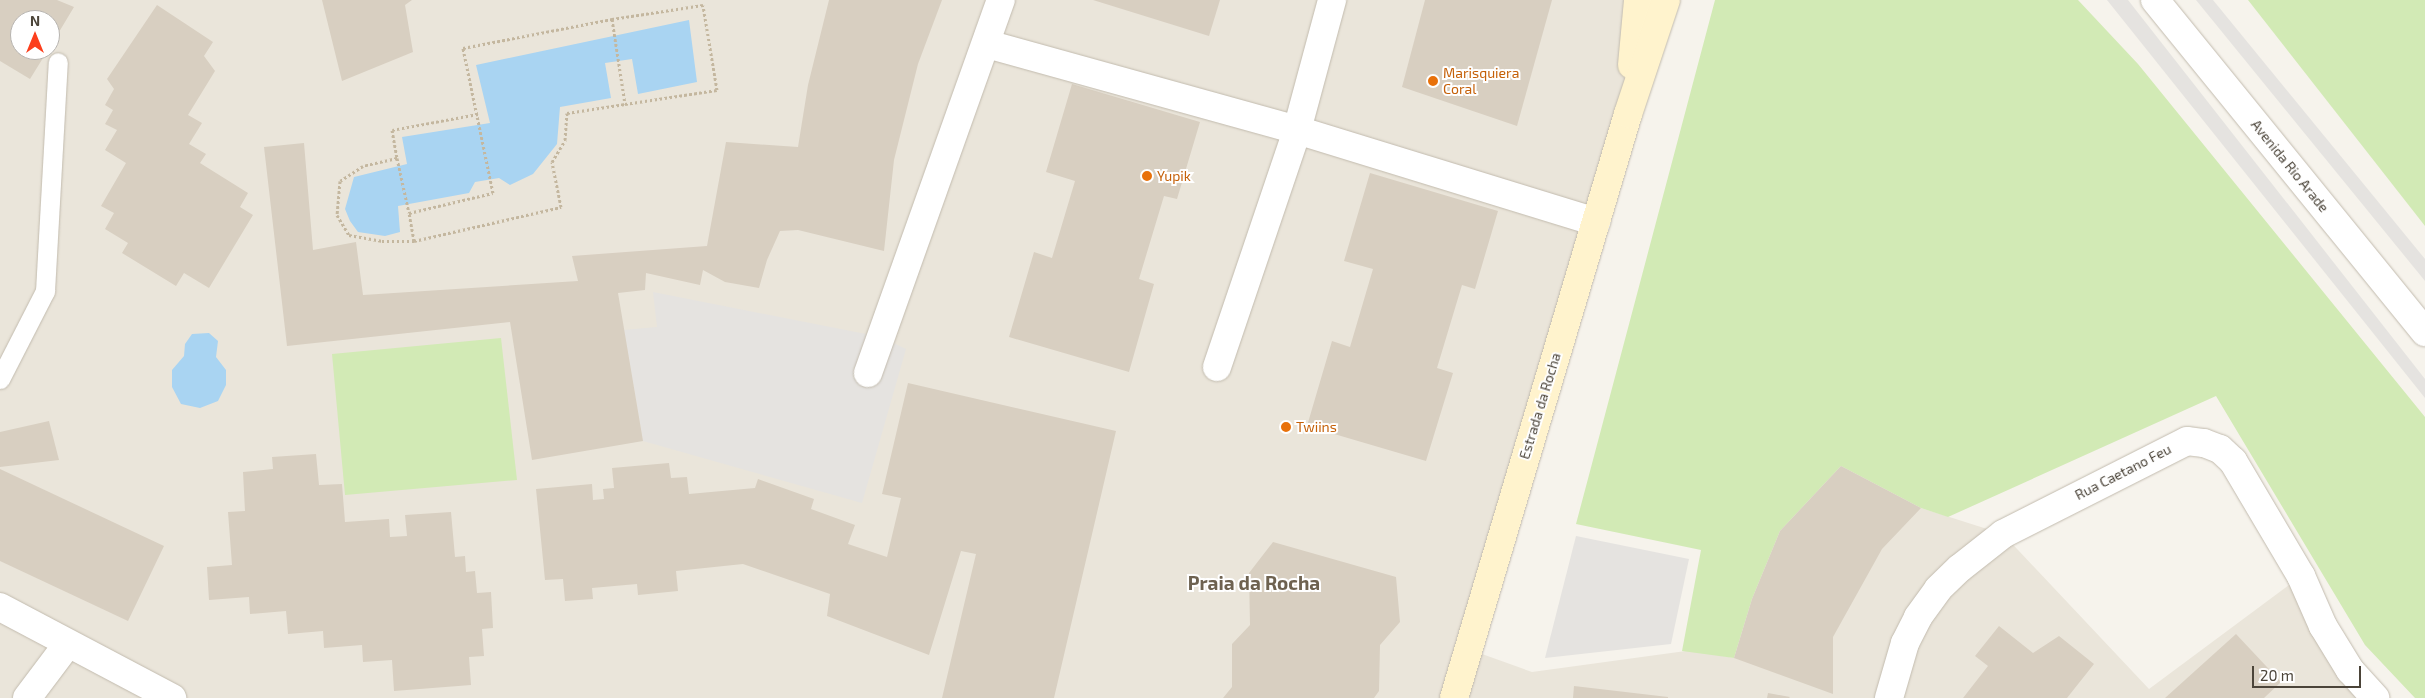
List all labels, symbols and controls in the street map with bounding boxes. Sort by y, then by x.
north arrow [10,10,60,60]
text: N [30,12,40,29]
place label: Marisquiera Coral [1443,65,1519,98]
marker: Marisquiera Coral [1427,75,1439,87]
street label: Avenida Rio Arade [2247,116,2333,216]
place label: Yupik [1157,168,1191,184]
marker: Yupik [1141,170,1153,182]
street label: Estrada da Rocha [1516,351,1564,461]
place label: Twiins [1296,419,1337,435]
marker: Twiins [1280,421,1292,433]
street label: Rua Caetano Feu [2072,441,2174,503]
district label: Praia da Rocha [1188,572,1320,594]
scale bar [2255,656,2364,688]
text: 20 m [2260,666,2294,684]

